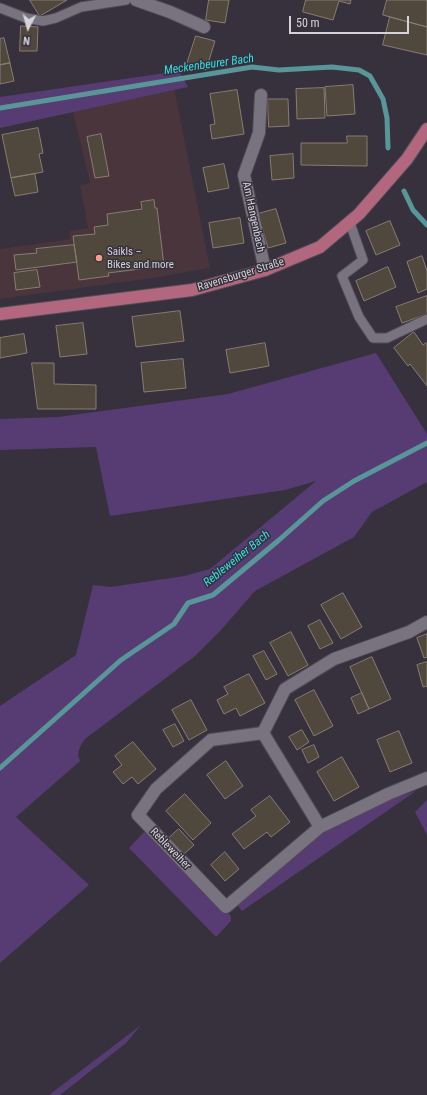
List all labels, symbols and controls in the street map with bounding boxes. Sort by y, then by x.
north arrow [8,8,48,48]
scale bar [291,8,411,34]
text: 50 m [296,16,320,30]
text: N [23,34,31,47]
water label: Meckenbeurer Bach [163,52,255,78]
street label: Am Hangenbach [239,181,267,253]
place label: Saikls – Bikes and more [107,245,174,271]
marker: Saikls – Bikes and more [94,253,104,263]
street label: Ravensburger Straße [196,256,286,294]
water label: Rebleweiher Bach [201,528,273,590]
street label: Rebleweiher [147,825,193,873]

